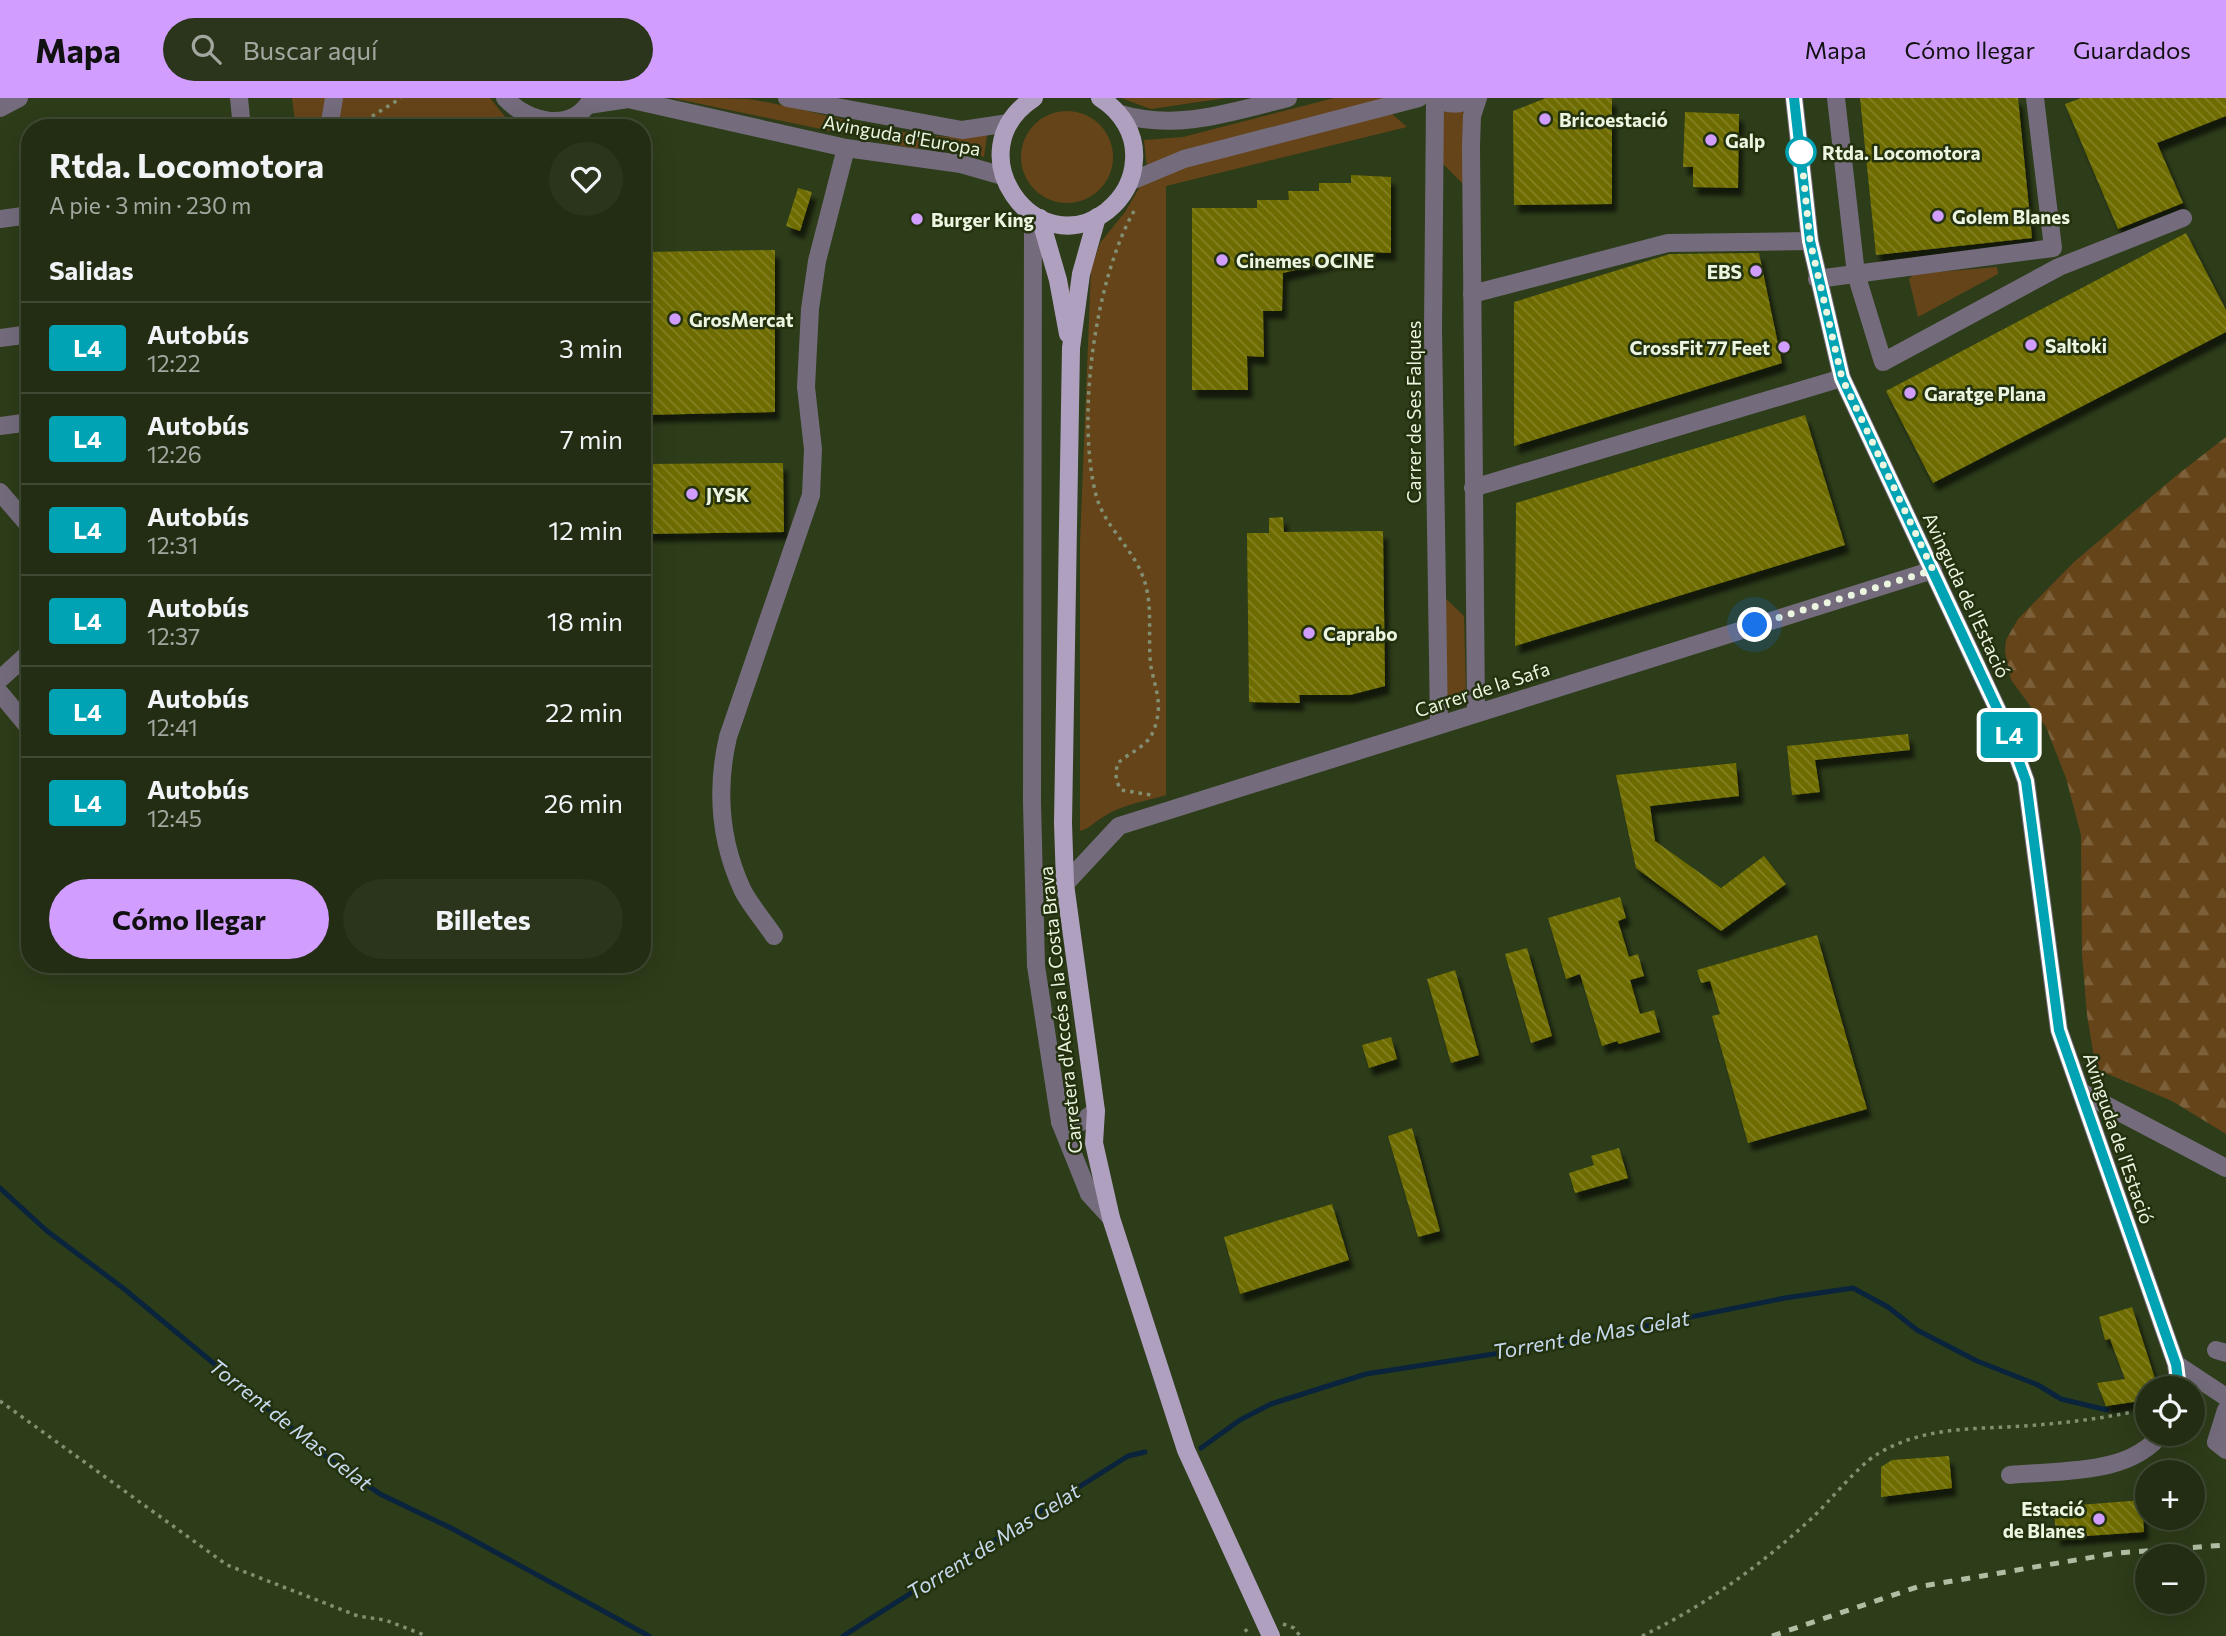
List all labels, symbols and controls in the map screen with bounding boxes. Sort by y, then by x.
search box [163,18,653,81]
text: Mapa [35,29,121,70]
icon: search [187,30,225,68]
text: Buscar aquí [243,34,378,65]
text: Mapa [1804,35,1867,64]
text: Cómo llegar [1905,35,2035,64]
text: Guardados [2073,35,2191,64]
place label: Bricoestació [1559,108,1668,131]
street label: Avinguda d'Europa [821,110,983,160]
marker: Bricoestació [1537,111,1553,127]
place label: Galp [1725,129,1765,152]
marker: Galp [1703,132,1719,148]
marker: Rtda. Locomotora [1786,137,1816,167]
place label: Rtda. Locomotora [1822,141,1980,164]
button: heart [549,142,623,216]
text: Rtda. Locomotora [49,144,324,185]
text: A pie · 3 min · 230 m [49,191,251,219]
place label: Golem Blanes [1952,205,2070,228]
place label: Burger King [931,208,1035,231]
marker: Golem Blanes [1930,208,1946,224]
marker: Burger King [909,211,925,227]
place label: Cinemes OCINE [1236,249,1374,272]
marker: Cinemes OCINE [1214,252,1230,268]
text: Salidas [49,254,134,285]
place label: EBS [1707,260,1742,283]
marker: EBS [1748,263,1764,279]
place label: GrosMercat [689,308,793,331]
marker: GrosMercat [667,311,683,327]
text: Autobús [147,318,249,349]
street label: Carrer de Ses Falques [1402,321,1425,503]
text: 3 min [559,332,623,363]
text: L4 [73,333,102,362]
place label: Saltoki [2045,334,2107,357]
place label: CrossFit 77 Feet [1629,336,1770,359]
marker: Saltoki [2023,337,2039,353]
marker: CrossFit 77 Feet [1776,339,1792,355]
text: 12:22 [147,349,201,377]
place label: Garatge Plana [1924,382,2046,405]
marker: Garatge Plana [1902,385,1918,401]
text: Autobús [147,409,249,440]
text: 7 min [560,423,623,454]
text: L4 [73,424,102,453]
text: 12:26 [147,440,202,468]
place label: JYSK [706,483,749,506]
marker: JYSK [684,486,700,502]
text: Autobús [147,500,249,531]
street label: Avinguda de l'Estació [1919,509,2015,681]
text: 12 min [548,514,623,545]
text: L4 [73,515,102,544]
text: 12:31 [147,531,198,559]
text: Autobús [147,591,249,622]
text: 18 min [547,605,623,636]
text: L4 [73,606,102,635]
your location [1737,607,1772,642]
text: 12:37 [147,622,200,650]
place label: Caprabo [1323,622,1398,645]
marker: Caprabo [1301,625,1317,641]
street label: Carrer de la Safa [1412,656,1552,722]
text: Autobús [147,682,249,713]
text: 22 min [545,696,623,727]
text: L4 [73,697,102,726]
line badge: L4 [1978,712,2040,758]
text: 12:41 [147,713,198,741]
text: L4 [1995,720,2023,749]
text: Autobús [147,773,249,804]
text: 26 min [544,787,623,818]
text: L4 [73,788,102,817]
text: 12:45 [147,804,202,832]
street label: Carretera d'Accés a la Costa Brava [1033,865,1087,1155]
button: Cómo llegar [49,879,329,959]
button: Billetes [343,879,623,959]
street label: Avinguda de l'Estació [2079,1049,2159,1227]
water label: Torrent de Mas Gelat [1491,1304,1692,1364]
water label: Torrent de Mas Gelat [205,1353,378,1496]
map controls [2135,1376,2205,1614]
button: locate [2135,1376,2205,1446]
button: + [2135,1460,2205,1530]
water label: Torrent de Mas Gelat [902,1477,1085,1604]
place label: Estació de Blanes [2003,1497,2085,1542]
marker: Estació de Blanes [2091,1511,2107,1527]
button: − [2135,1544,2205,1614]

